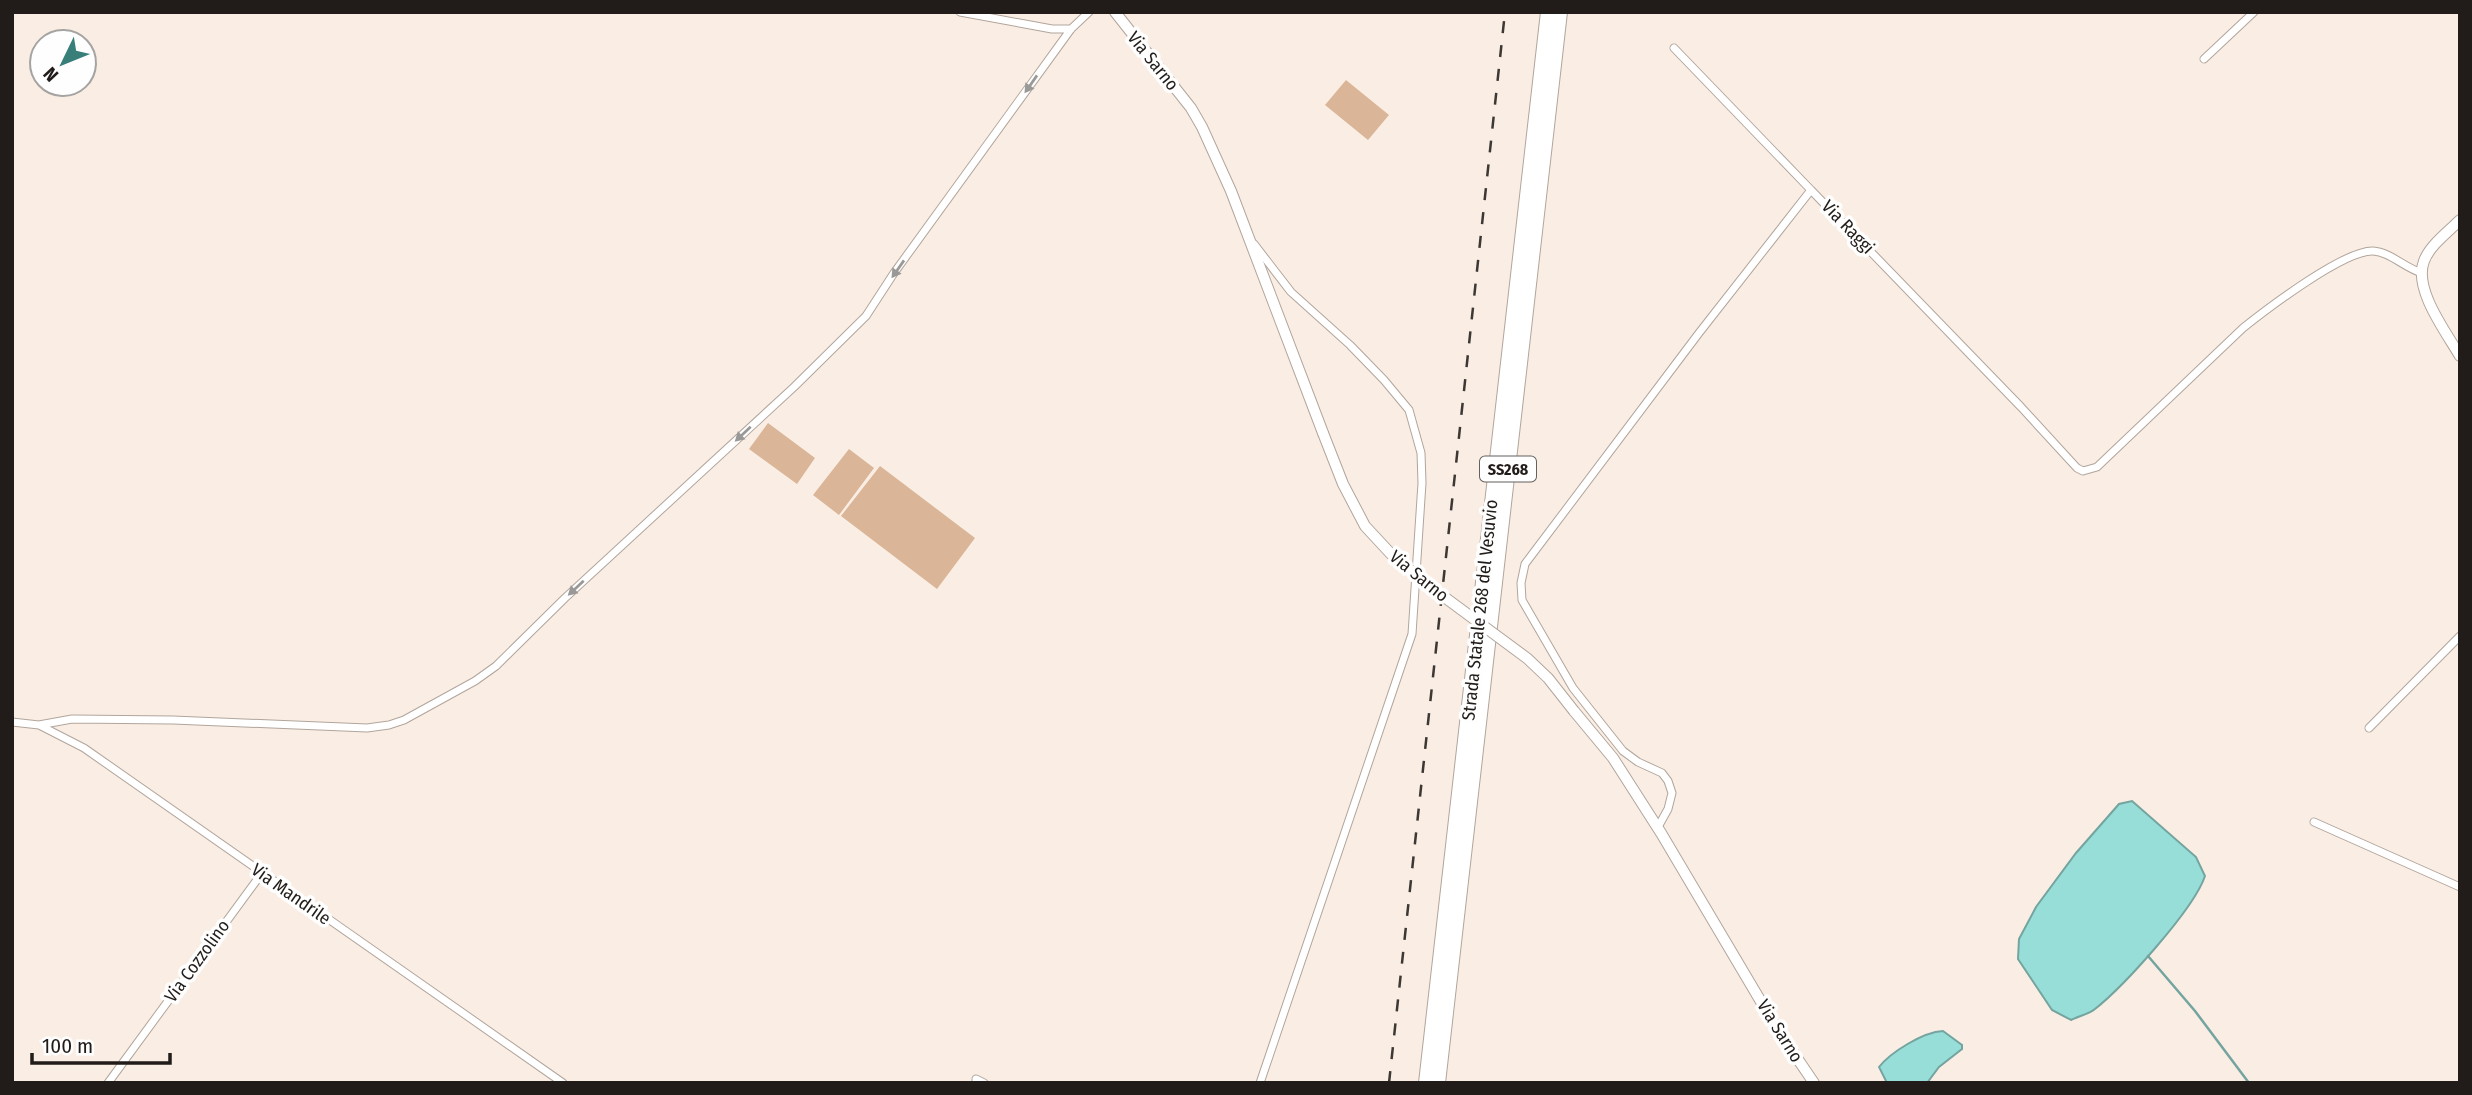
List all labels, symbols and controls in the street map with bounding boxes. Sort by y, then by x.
street label: Via Sarno [1123,27,1183,95]
north arrow [28,28,98,98]
text: N [39,62,63,86]
one-way arrow [1024,75,1038,93]
street label: Via Raggi [1817,195,1879,259]
one-way arrow [891,259,905,278]
one-way arrow [734,426,752,442]
road number: SS268 [1480,456,1536,482]
street label: Strada Statale 268 del Vesuvio [1457,498,1503,722]
street label: Via Sarno [1385,546,1453,606]
one-way arrow [567,580,585,596]
street label: Via Mandrile [247,859,335,929]
street label: Via Cozzolino [160,915,234,1007]
street label: Via Sarno [1752,996,1808,1066]
scale bar [32,1021,170,1066]
text: 100 m [42,1033,93,1059]

